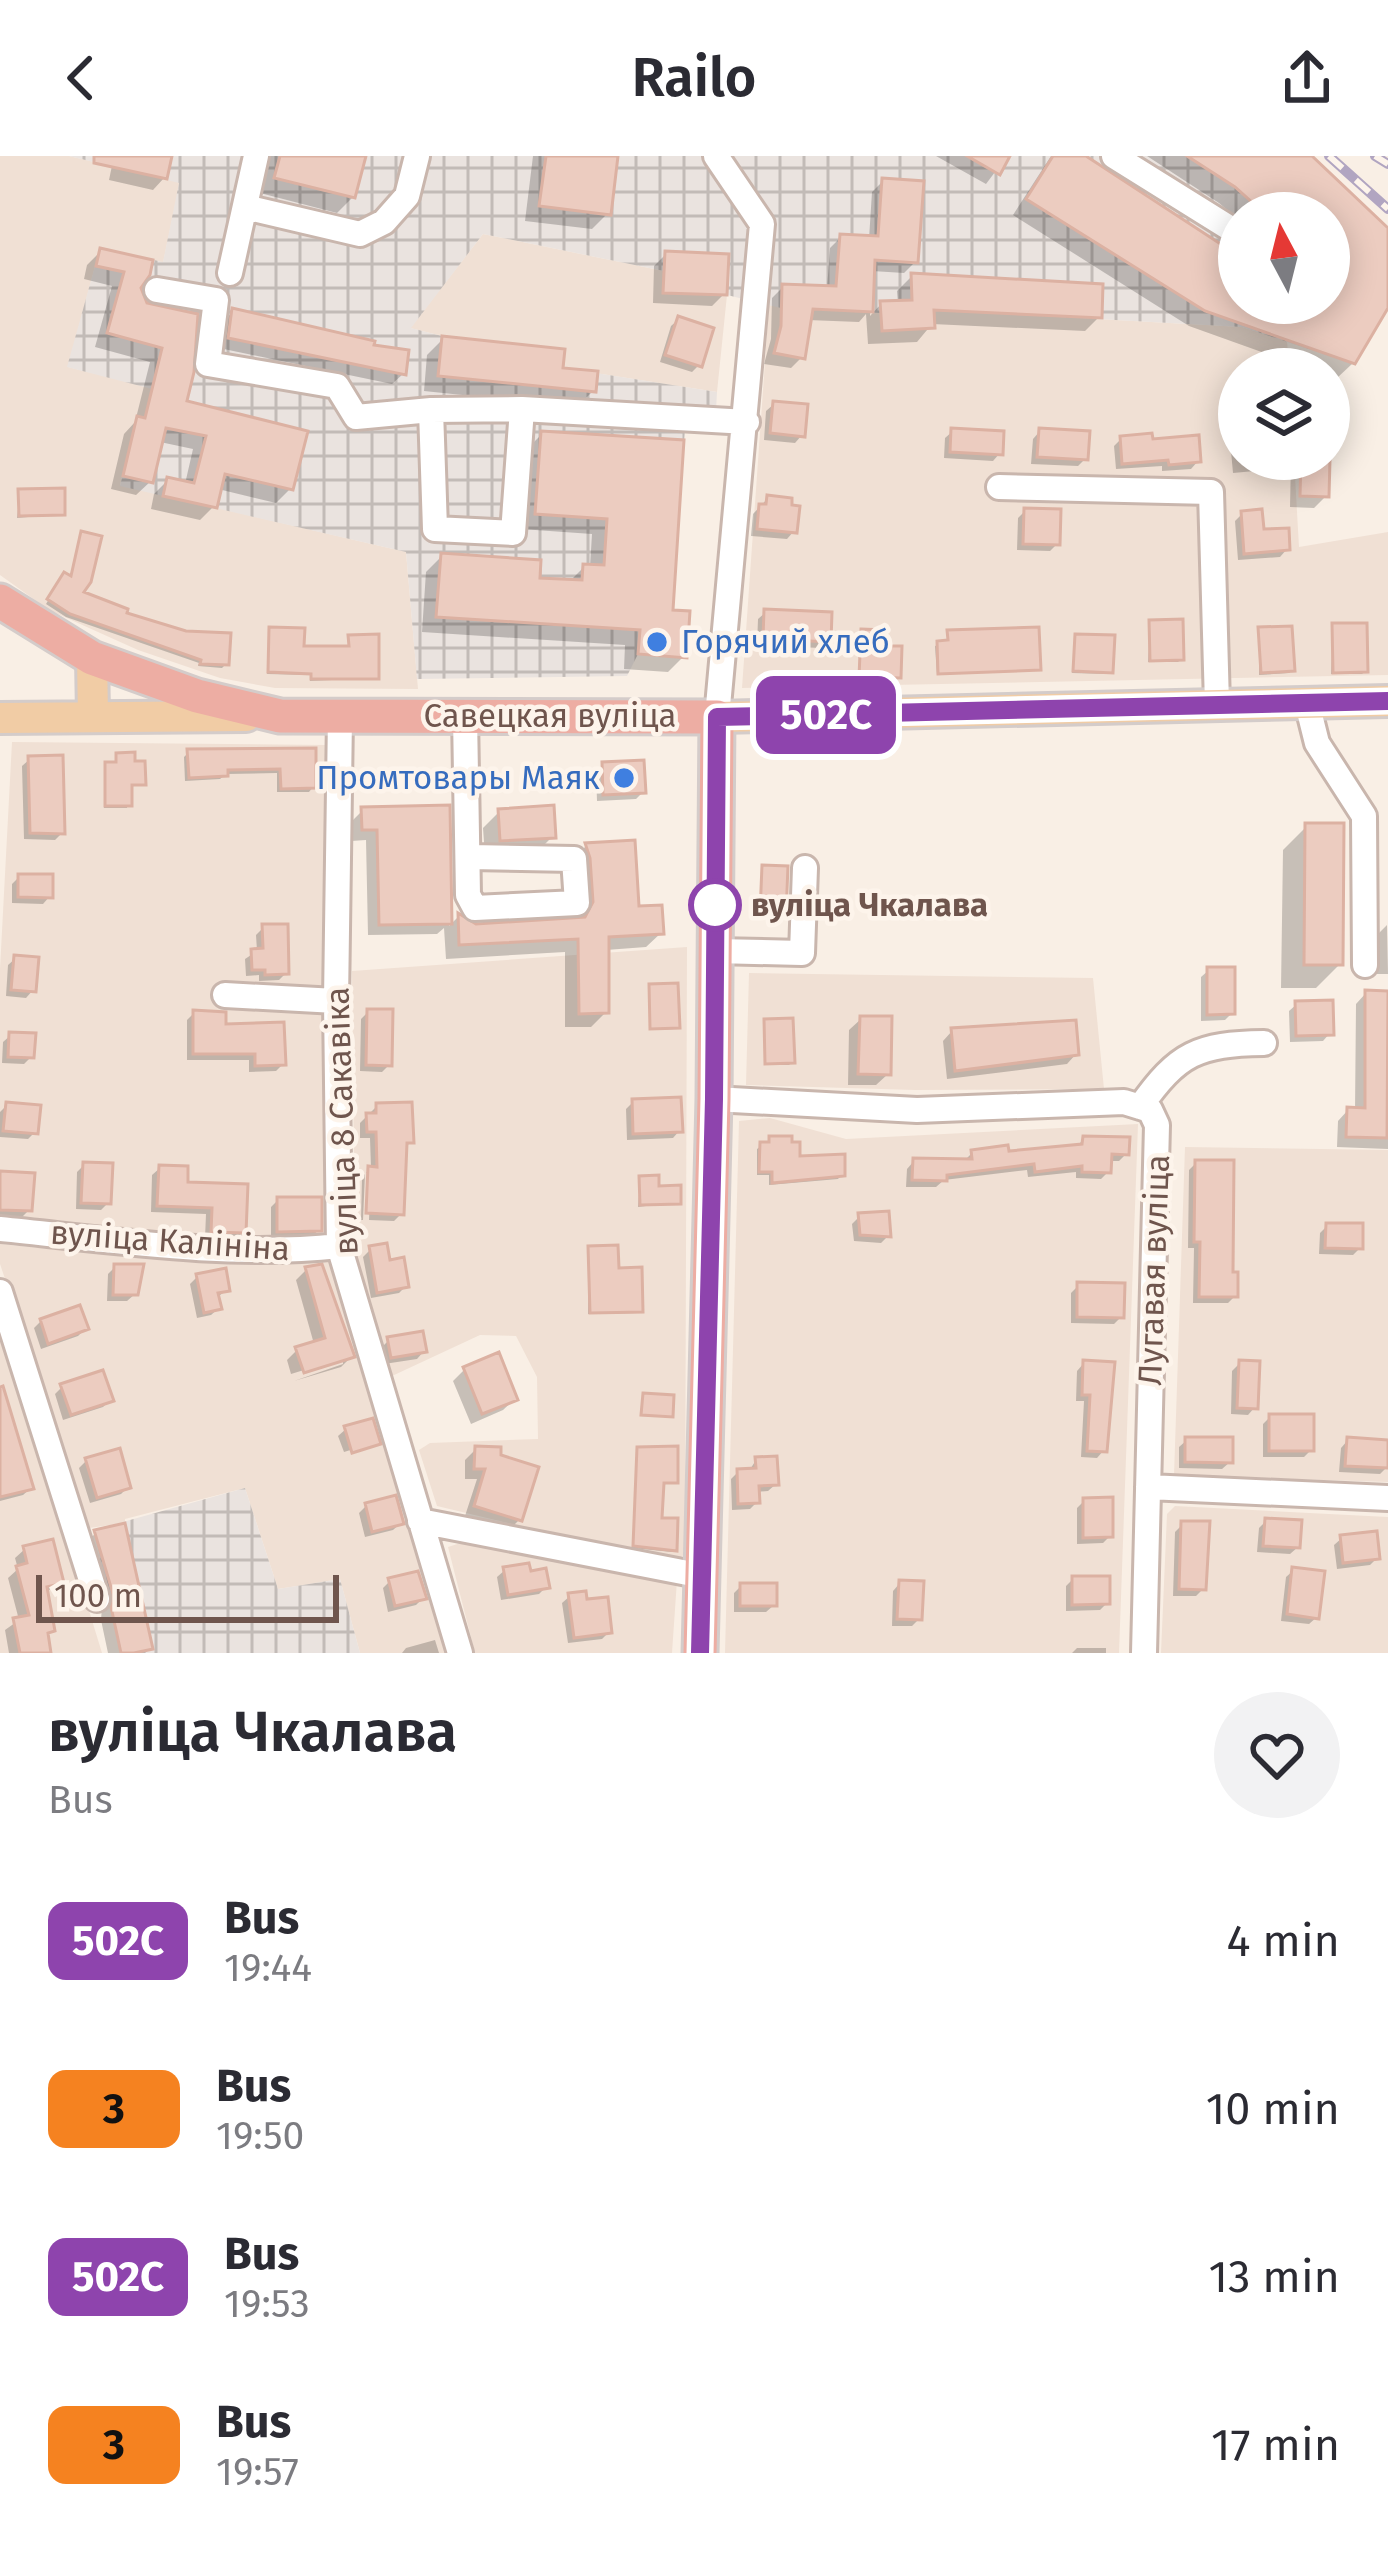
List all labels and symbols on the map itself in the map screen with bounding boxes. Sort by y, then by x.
north arrow [1218,192,1350,324]
place label: Горячий хлеб [681,622,890,662]
marker: Горячий хлеб [644,629,670,655]
line badge: 502С [742,676,910,754]
street label: Савецкая вуліца [424,696,676,736]
place label: Промтовары Маяк [316,758,600,798]
marker: Промтовары Маяк [611,765,637,791]
marker: вуліца Чкалава [690,880,740,930]
place label: вуліца Чкалава [751,885,988,925]
street label: вуліца 8 Сакавіка [317,986,367,1256]
street label: Лугавая вуліца [1130,1154,1178,1386]
street label: вуліца Калініна [49,1213,291,1269]
scale bar [36,1569,339,1622]

